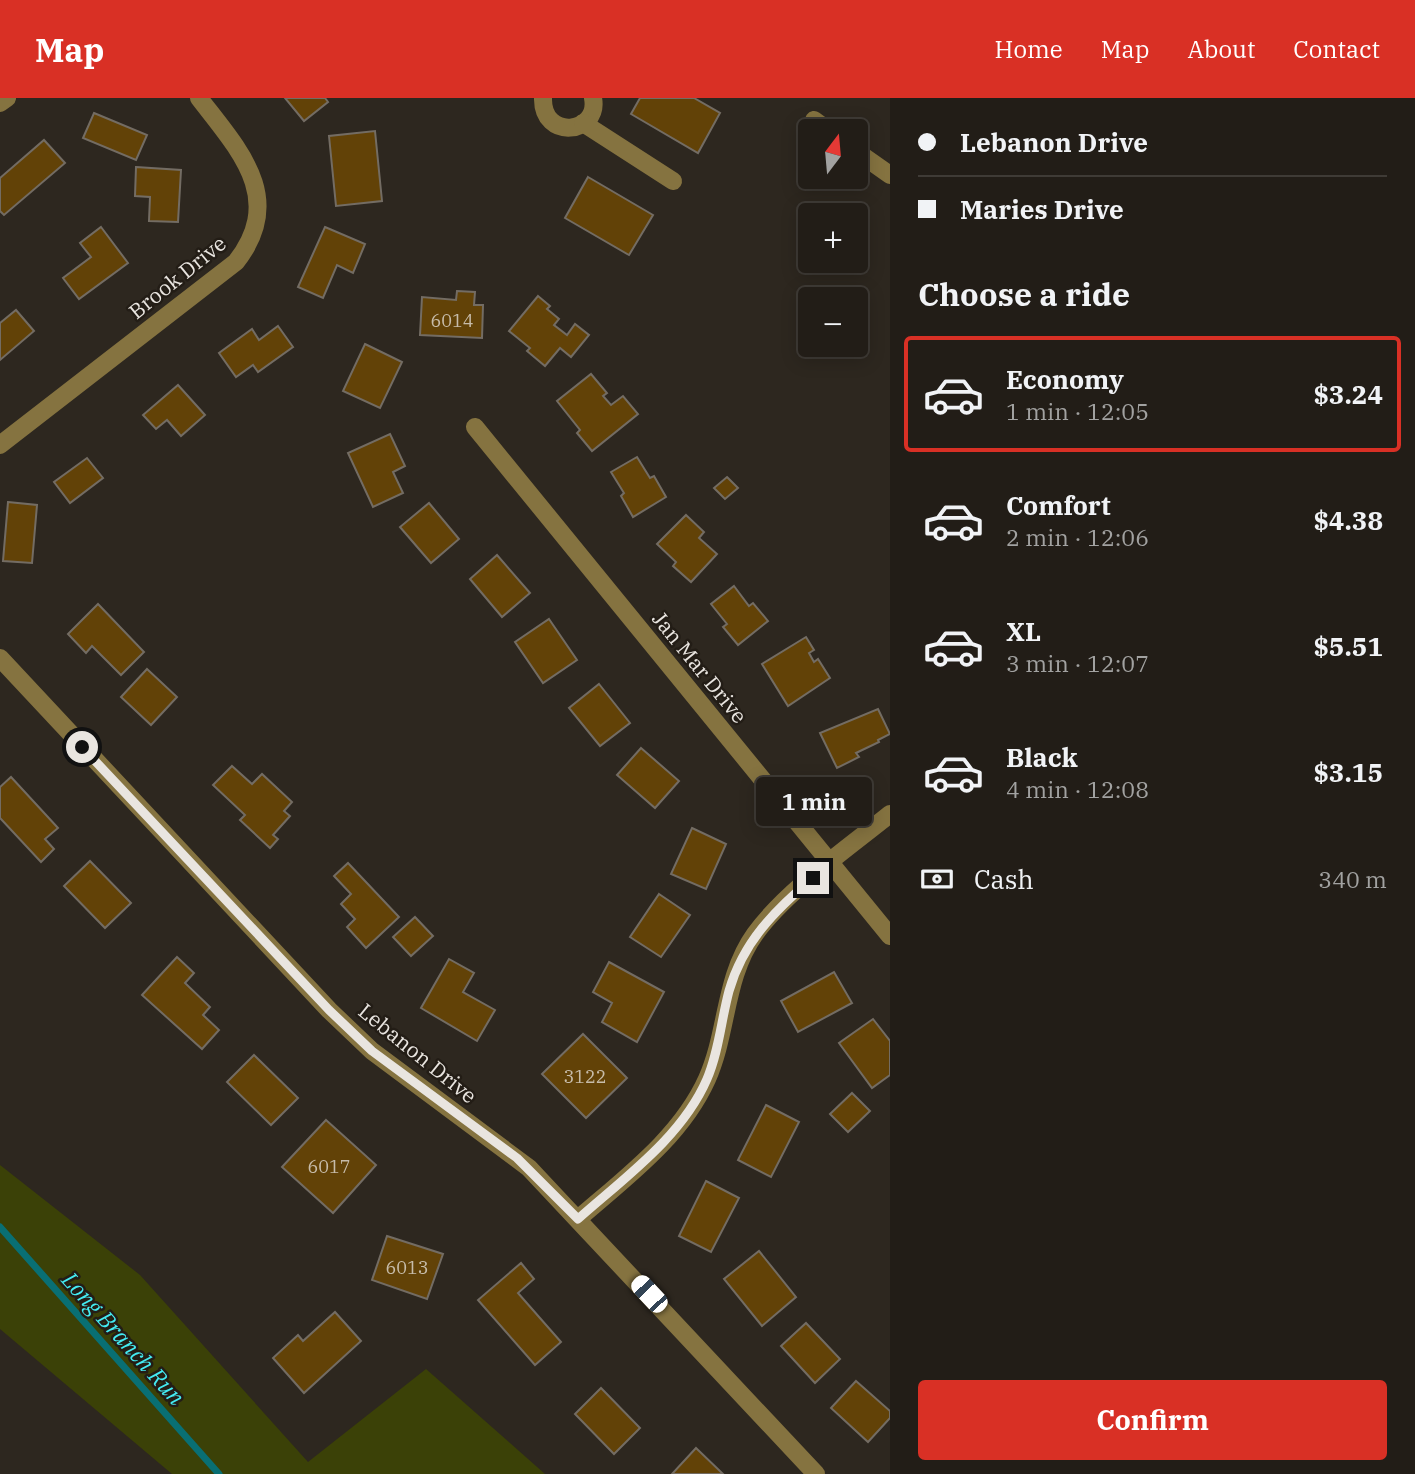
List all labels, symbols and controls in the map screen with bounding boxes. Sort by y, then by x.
text: Map [35,28,104,71]
text: Home [995,33,1063,65]
text: Map [1101,33,1149,65]
text: About [1187,33,1255,65]
text: Contact [1293,33,1380,65]
north arrow [798,119,868,189]
map controls [798,119,868,357]
text: Lebanon Drive [960,125,1148,159]
text: Maries Drive [960,192,1124,226]
button: + [798,203,868,273]
street label: Brook Drive [123,229,231,325]
text: Choose a ride [918,273,1130,315]
button: − [798,287,868,357]
house number: 6014 [430,309,474,332]
text: Economy [1006,362,1124,396]
icon: car [922,363,985,426]
text: $3.24 [1313,377,1383,411]
text: 1 min · 12:05 [1006,396,1149,426]
text: Comfort [1006,488,1111,522]
icon: car [922,489,985,552]
text: $4.38 [1313,503,1383,537]
text: 2 min · 12:06 [1006,522,1149,552]
street label: Jan Mar Drive [646,605,754,729]
text: XL [1006,614,1041,648]
icon: car [922,615,985,678]
text: $5.51 [1313,629,1383,663]
text: 3 min · 12:07 [1006,648,1149,678]
route start [66,731,98,763]
text: Black [1006,740,1078,774]
icon: car [922,741,985,804]
text: $3.15 [1313,755,1383,789]
text: 4 min · 12:08 [1006,774,1149,804]
callout: 1 min [755,776,871,826]
text: 1 min [782,786,846,816]
icon: cash [918,860,956,898]
route end [797,862,829,894]
text: Cash [974,862,1034,896]
text: 340 m [1318,864,1387,894]
street label: Lebanon Drive [353,997,483,1109]
house number: 3122 [563,1065,607,1088]
house number: 6017 [307,1155,351,1178]
house number: 6013 [385,1256,429,1279]
water label: Long Branch Run [55,1264,192,1411]
car [627,1271,672,1317]
button: Confirm [918,1380,1387,1460]

